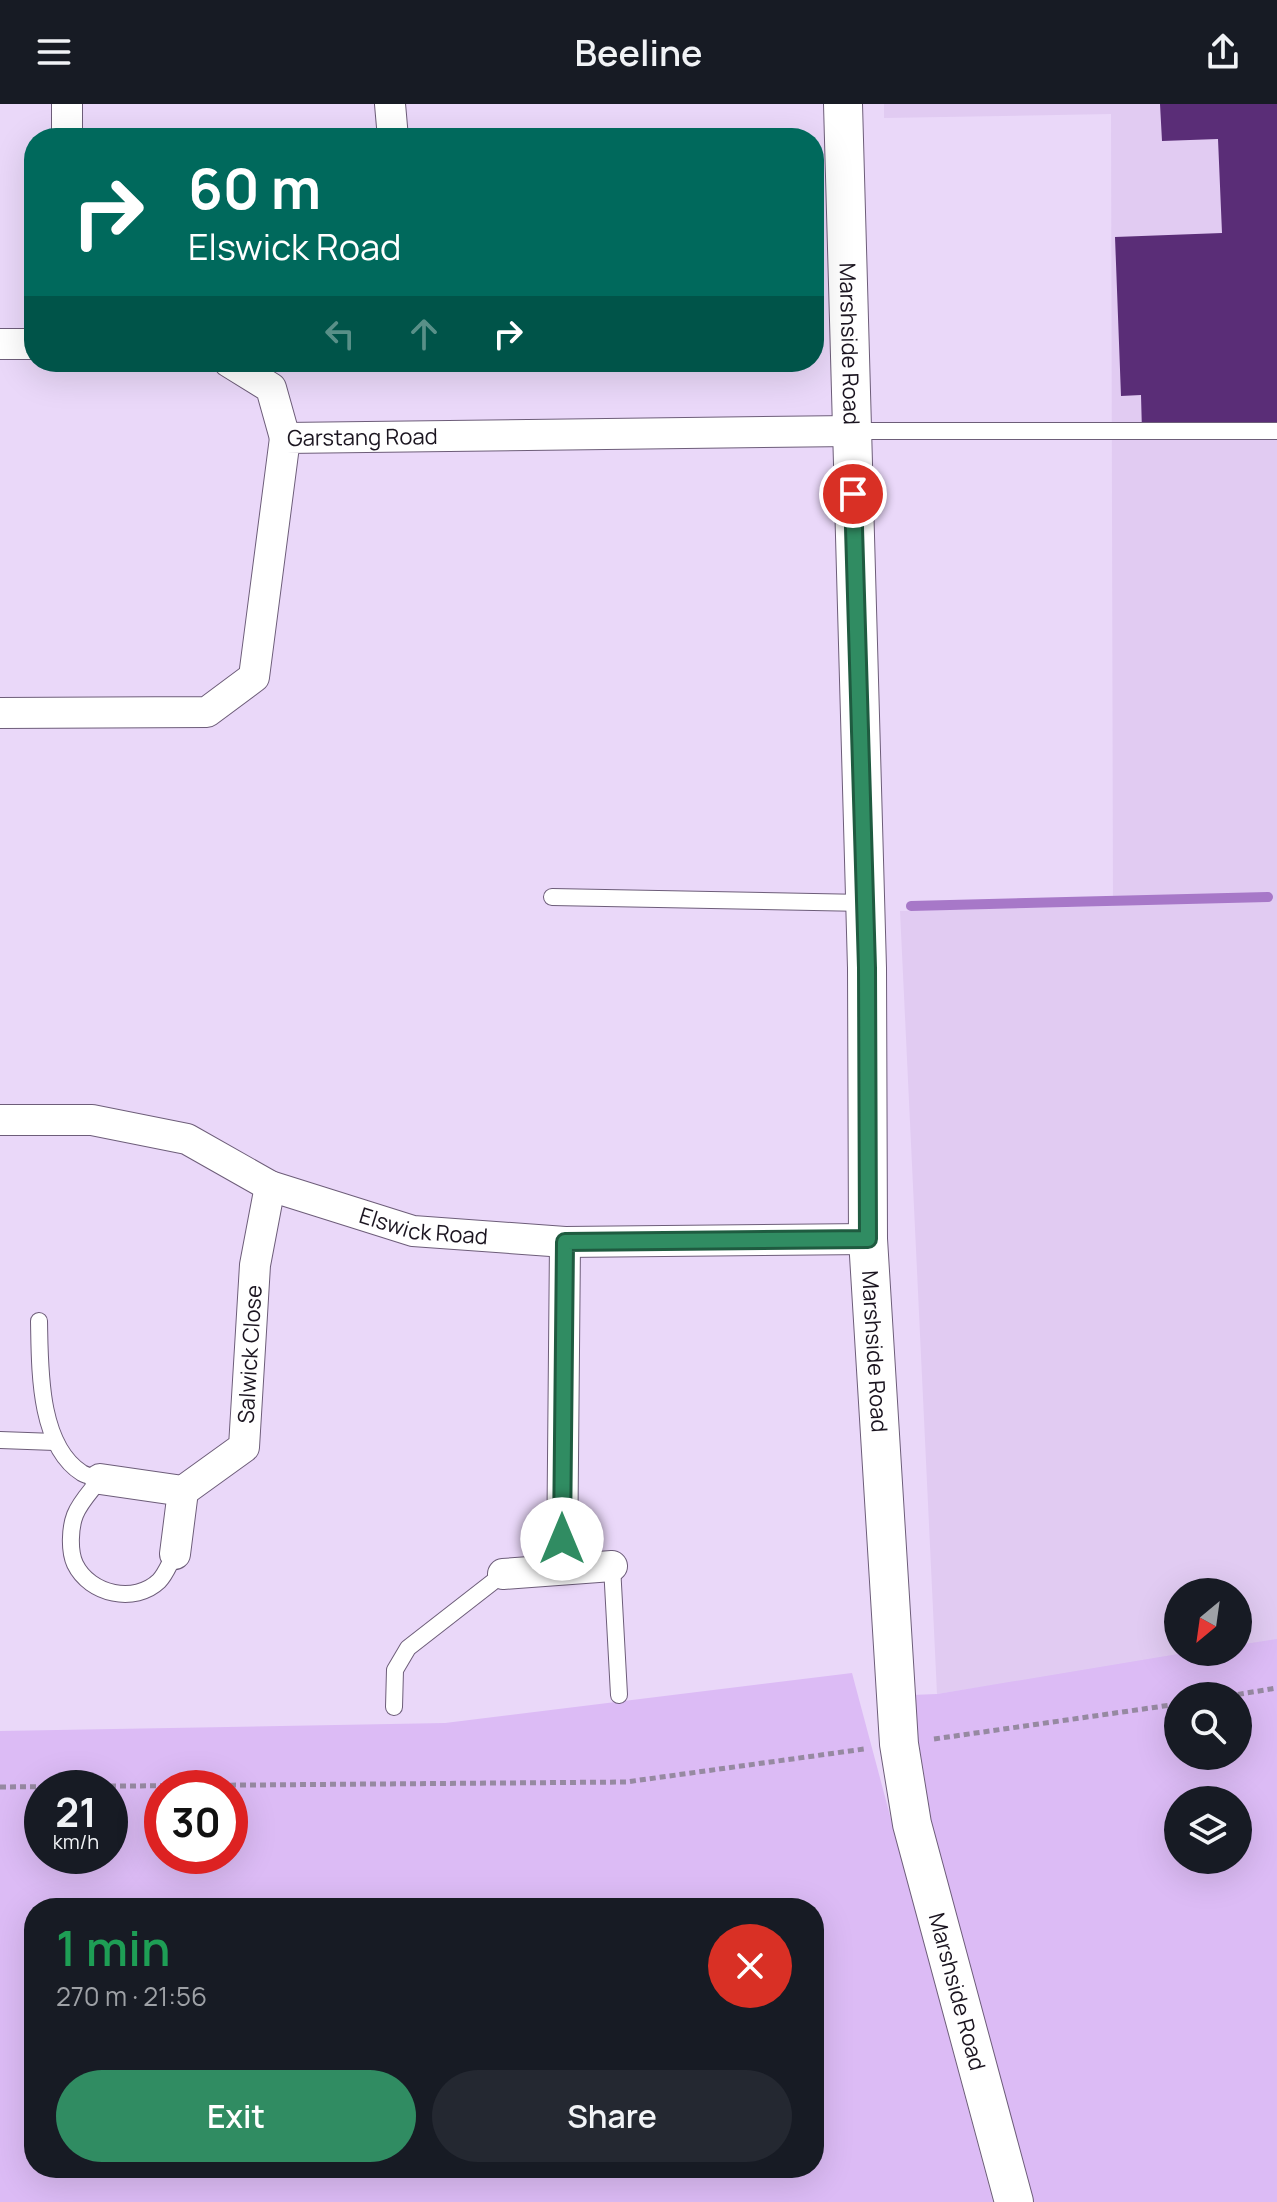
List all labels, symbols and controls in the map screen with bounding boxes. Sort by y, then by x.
text: Beeline [575,28,702,77]
icon: menu [32,30,76,74]
icon: share [1201,30,1245,74]
text: 60 m [188,149,321,226]
icon: right [56,160,160,264]
text: Elswick Road [188,222,401,271]
street label: Marshside Road [832,262,867,425]
icon: left [318,312,362,356]
icon: ahead [402,312,446,356]
icon: right [486,312,530,356]
street label: Garstang Road [287,421,438,453]
pin [819,460,887,528]
icon: arrive [831,472,875,516]
street label: Elswick Road [356,1200,489,1251]
street label: Marshside Road [855,1270,895,1433]
street label: Salwick Close [230,1284,269,1424]
position arrow [520,1497,604,1581]
north arrow [1164,1578,1252,1666]
map controls [1164,1578,1252,1874]
button: search [1164,1682,1252,1770]
speed limit sign: 30 [144,1770,248,1874]
text: 21 [55,1784,97,1839]
button: layers [1164,1786,1252,1874]
text: km/h [53,1828,99,1855]
street label: Marshside Road [922,1910,993,2074]
text: 1 min [56,1915,170,1980]
button: close [708,1924,792,2008]
text: 270 m · 21:56 [56,1978,207,2014]
button: Exit [56,2070,416,2162]
button: Share [432,2070,792,2162]

